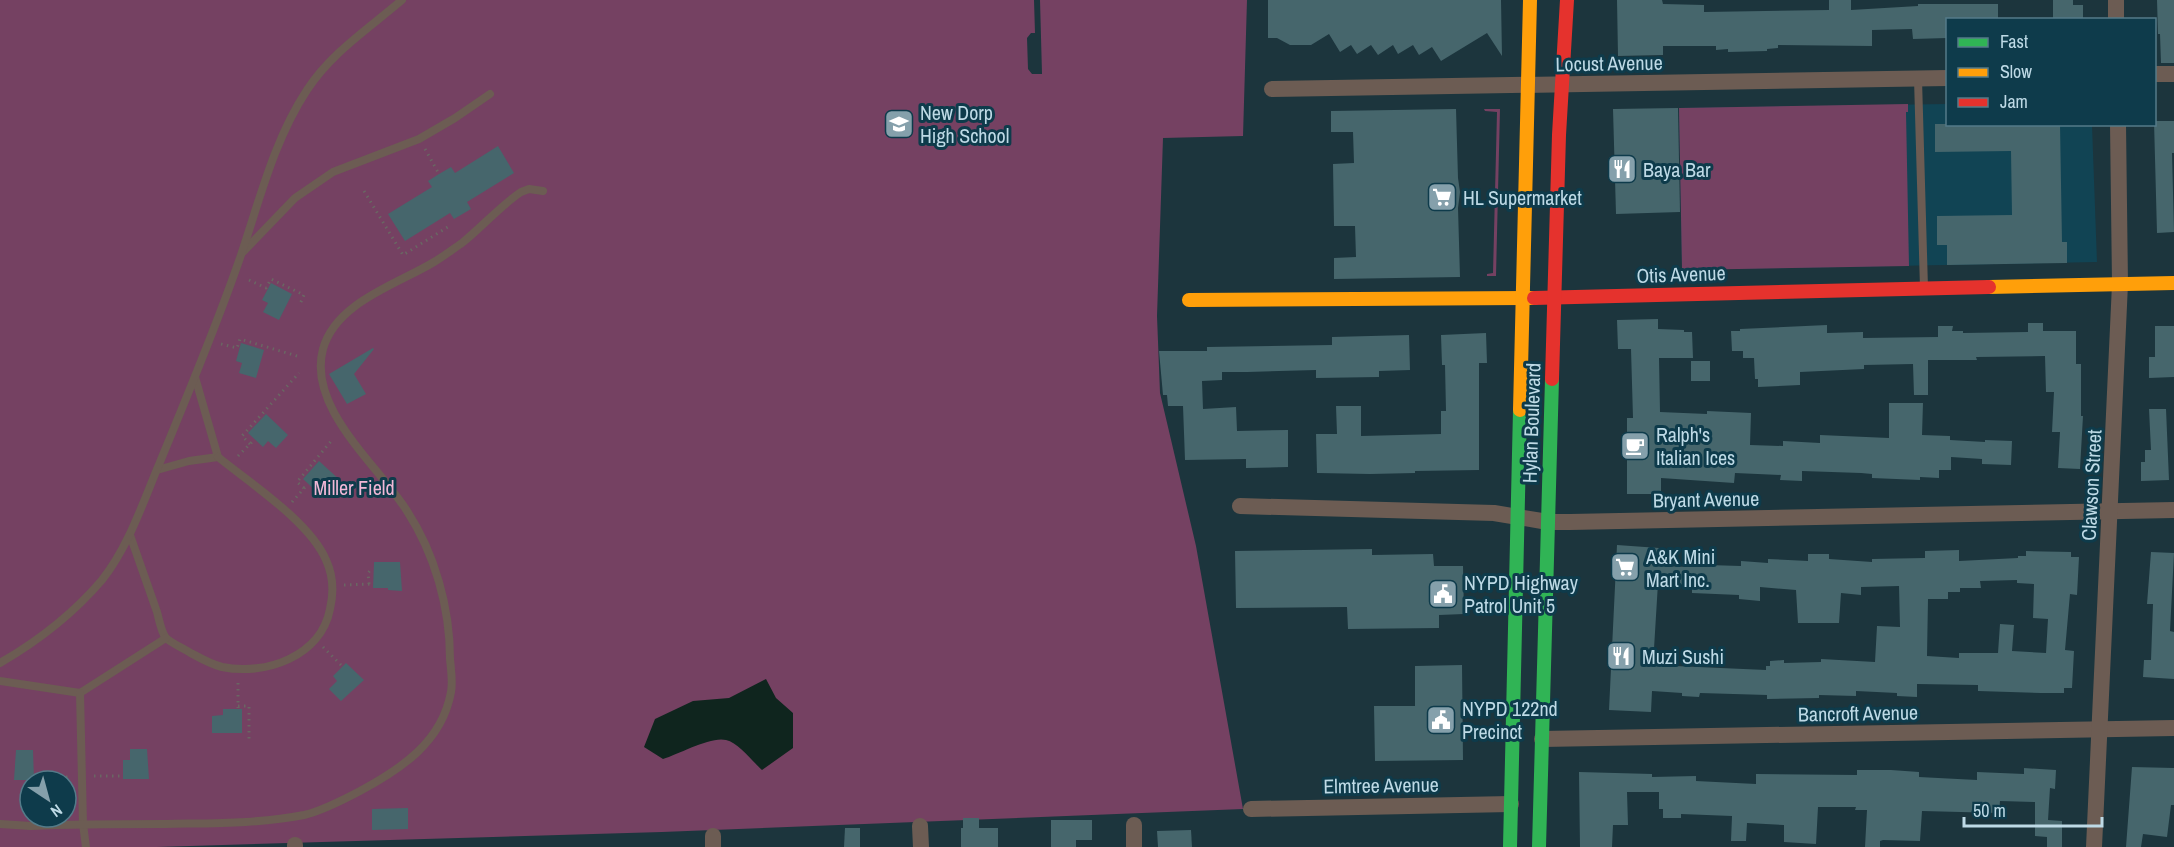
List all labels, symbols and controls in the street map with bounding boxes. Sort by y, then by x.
legend [1946,18,2156,126]
text: Fast [2000,29,2028,54]
street label: Locust Avenue [1555,49,1663,77]
text: Slow [2000,59,2032,84]
text: Jam [2000,89,2028,114]
place label: New Dorp High School [920,99,1009,149]
school or university icon: New Dorp High School [883,108,915,140]
restaurant icon: Baya Bar [1606,153,1638,185]
place label: Baya Bar [1643,156,1711,183]
supermarket icon: HL Supermarket [1426,181,1458,213]
place label: HL Supermarket [1463,184,1582,211]
street label: Otis Avenue [1636,259,1726,289]
street label: Hylan Boulevard [1515,362,1547,484]
place label: Ralph's Italian Ices [1656,421,1735,471]
street label: Clawson Street [2075,428,2107,541]
cafe icon: Ralph's Italian Ices [1619,430,1651,462]
park label: Miller Field [313,474,395,501]
street label: Bryant Avenue [1653,485,1759,513]
place label: A&K Mini Mart Inc. [1645,543,1715,593]
supermarket icon: A&K Mini Mart Inc. [1609,551,1641,583]
place label: NYPD Highway Patrol Unit 5 [1464,569,1579,619]
public building icon: NYPD Highway Patrol Unit 5 [1427,578,1459,610]
restaurant icon: Muzi Sushi [1605,640,1637,672]
place label: Muzi Sushi [1642,643,1724,670]
place label: NYPD 122nd Precinct [1462,695,1558,745]
street label: Bancroft Avenue [1798,698,1918,728]
public building icon: NYPD 122nd Precinct [1425,704,1457,736]
north arrow [18,769,78,829]
street label: Elmtree Avenue [1323,770,1439,800]
scale bar [1964,790,2102,828]
text: 50 m [1973,798,2006,823]
text: N [47,799,67,823]

